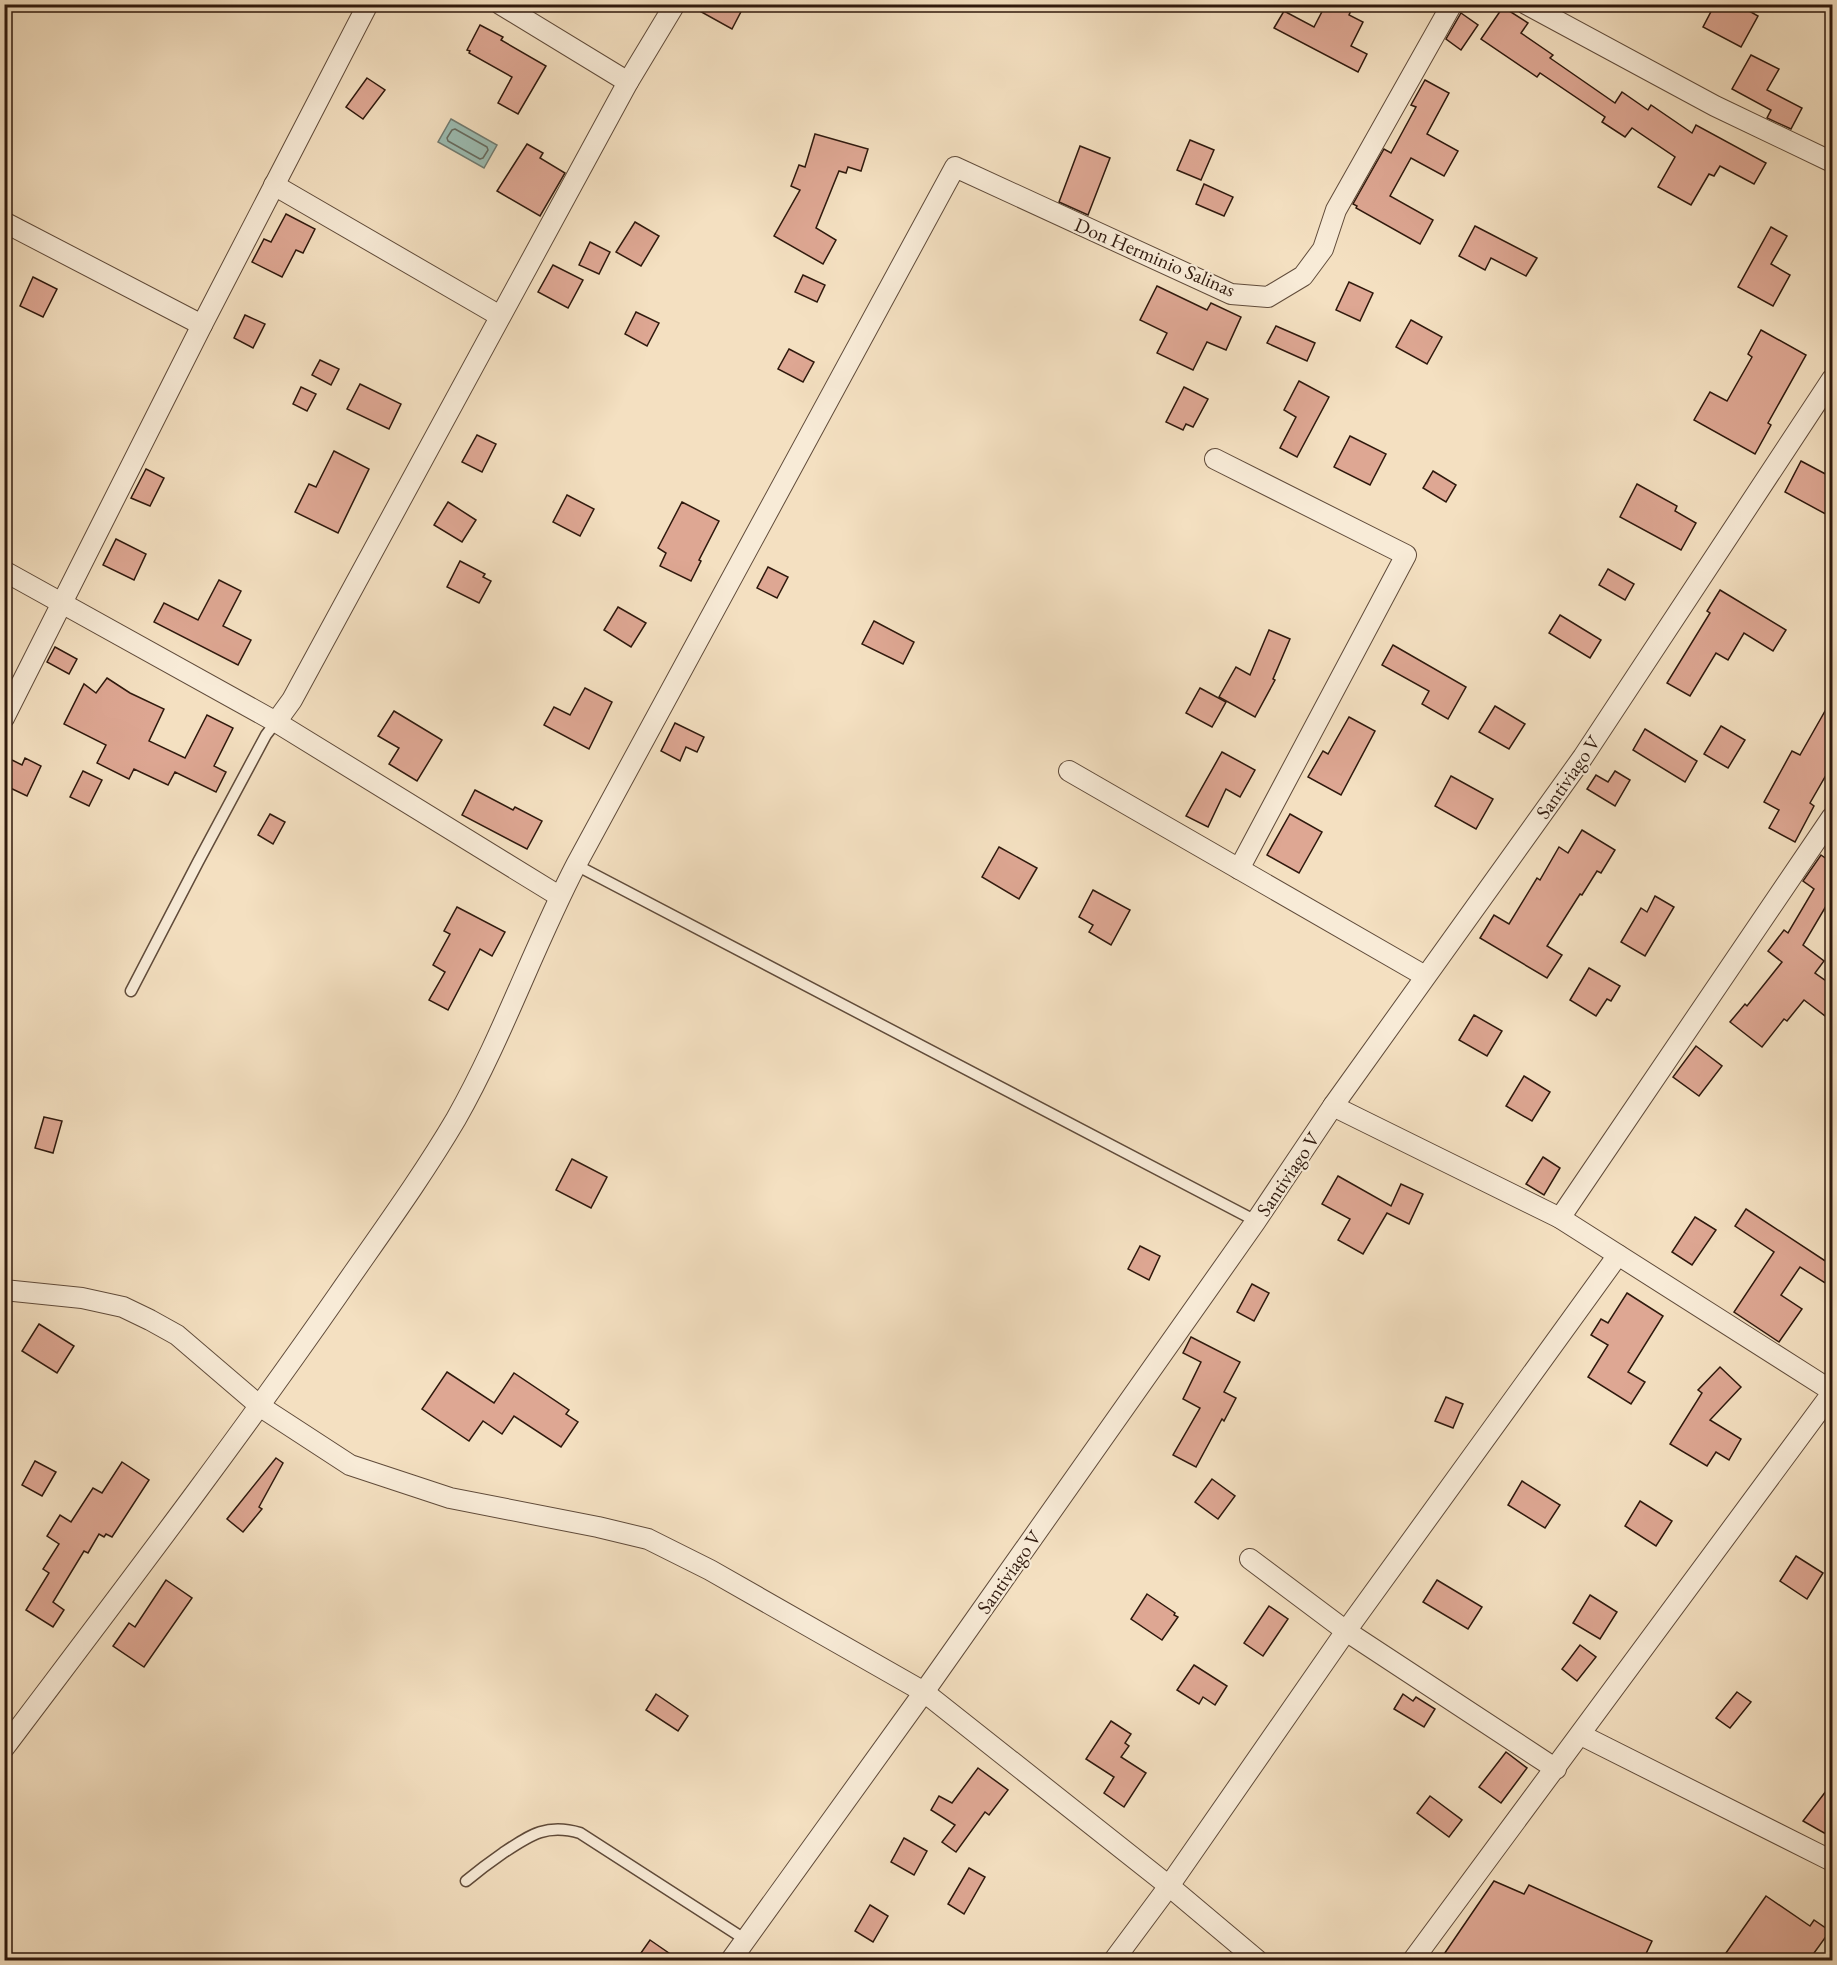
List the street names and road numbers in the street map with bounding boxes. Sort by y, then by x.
street label: Don Herminio Salinas [1071,211,1239,303]
street label: Santiviago V [1530,729,1607,824]
street label: Santiviago V [1250,1126,1326,1221]
street label: Santiviago V [971,1524,1048,1619]

